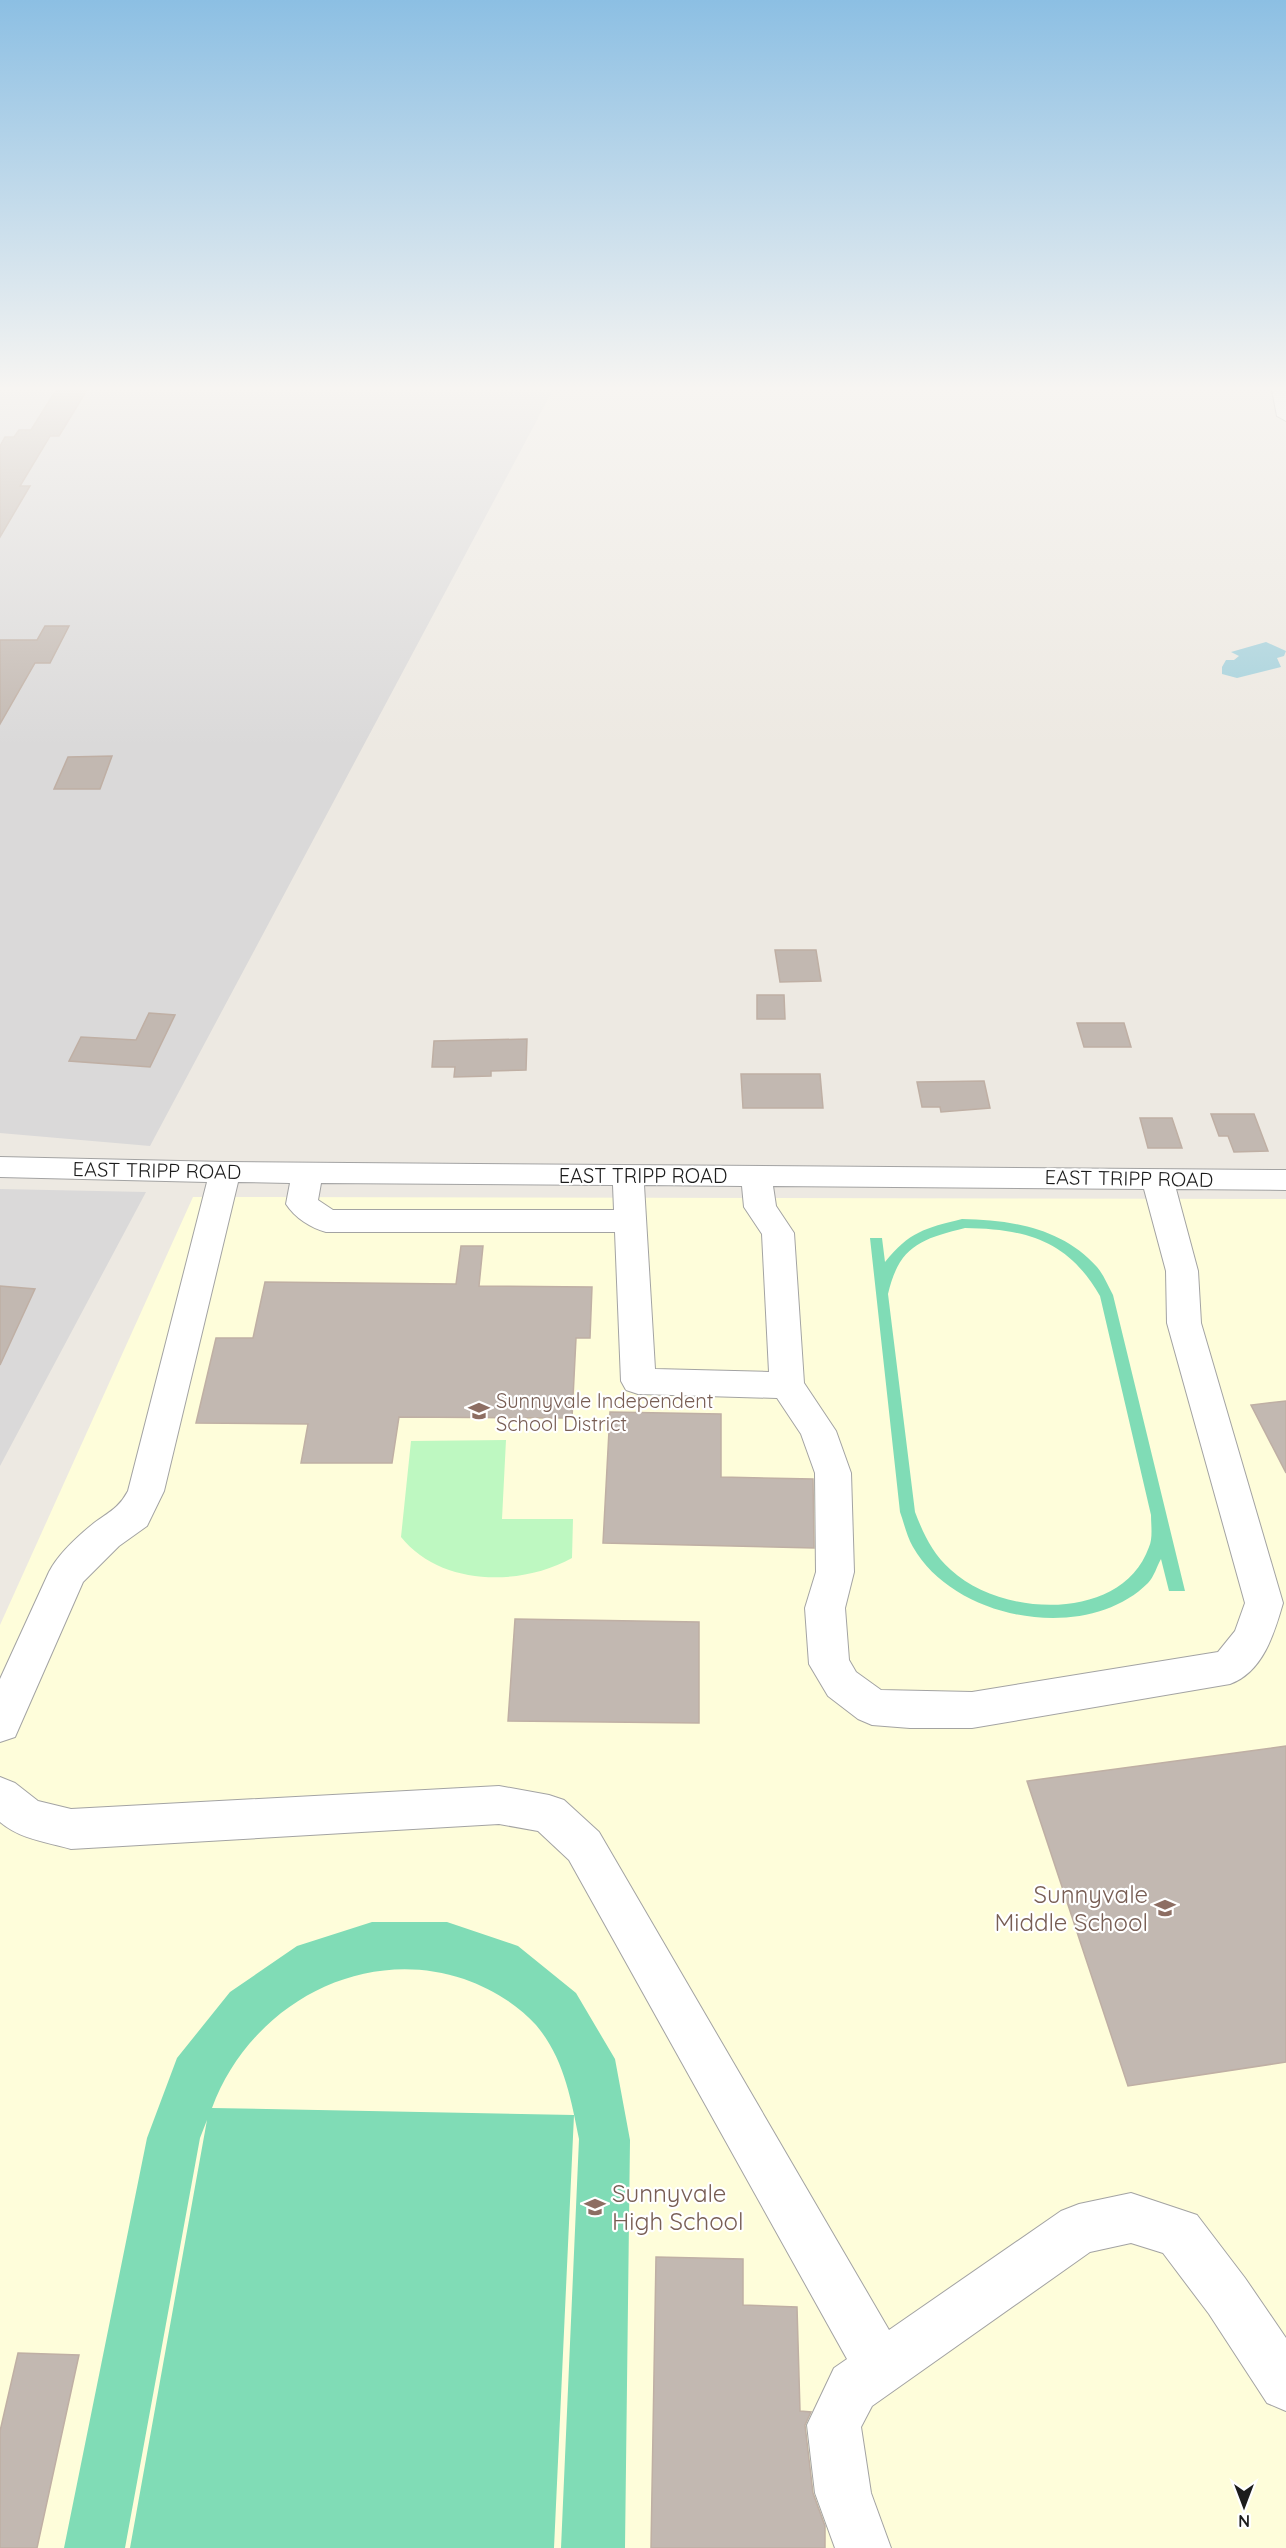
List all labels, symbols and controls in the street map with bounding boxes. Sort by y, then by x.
street label: EAST TRIPP ROAD [72,1156,242,1184]
street label: EAST TRIPP ROAD [559,1163,727,1188]
street label: EAST TRIPP ROAD [1044,1164,1214,1192]
place label: Sunnyvale Independent School District [496,1388,714,1436]
school or university icon: Sunnyvale Independent School District [467,1399,491,1423]
place label: Sunnyvale Middle School [994,1879,1148,1937]
school or university icon: Sunnyvale Middle School [1153,1896,1177,1920]
place label: Sunnyvale High School [612,2178,744,2236]
school or university icon: Sunnyvale High School [583,2195,607,2219]
north arrow [1214,2476,1274,2536]
text: N [1238,2511,1250,2531]

